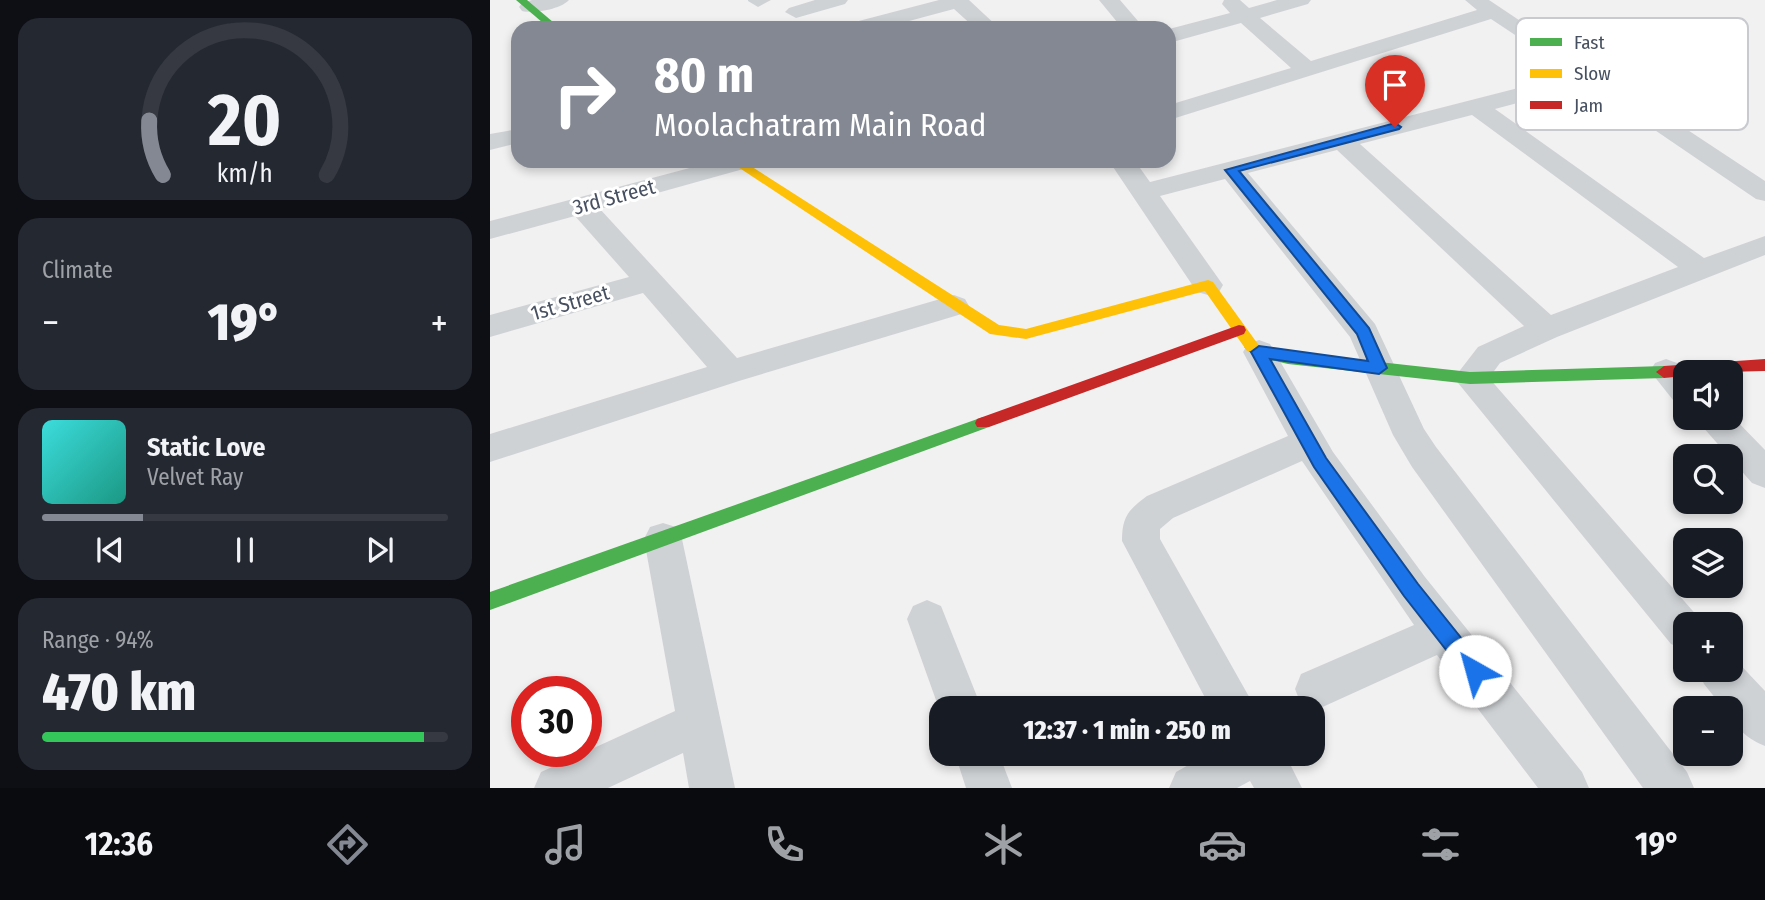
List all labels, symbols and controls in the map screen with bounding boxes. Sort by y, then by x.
legend [1516,18,1748,130]
text: Fast [1574,31,1605,54]
text: 80 m [654,46,754,105]
icon: right [539,49,630,140]
pin [1365,55,1425,127]
text: Slow [1574,62,1611,85]
icon: arrive [1376,66,1414,104]
text: 20 [207,77,282,164]
text: Jam [1574,94,1603,117]
text: Moolachatram Main Road [654,106,986,144]
text: km/h [217,159,273,189]
street label: 3rd Street [570,174,658,220]
text: Climate [42,256,113,284]
street label: 1st Street [528,279,612,327]
text: 19° [208,291,282,354]
text: − [42,300,59,346]
text: + [431,300,448,346]
map controls [1673,360,1743,766]
button: sound [1673,360,1743,430]
text: Static Love [147,432,265,463]
button: search [1673,444,1743,514]
text: Velvet Ray [147,463,243,491]
button: layers [1673,528,1743,598]
icon: previous [91,531,129,569]
icon: pause [226,531,264,569]
icon: next [361,531,399,569]
button: + [1673,612,1743,682]
text: Range · 94% [42,626,154,654]
position arrow [1438,634,1512,708]
text: 470 km [42,661,196,724]
speed limit sign: 30 [511,676,602,767]
button: − [1673,696,1743,766]
text: 12:37 · 1 min · 250 m [1023,715,1231,746]
icon: directions [323,820,372,869]
icon: music [541,820,590,869]
icon: phone [760,820,809,869]
icon: climate [979,820,1028,869]
icon: car [1198,820,1247,869]
icon: filters [1416,820,1465,869]
text: 12:36 [85,825,153,863]
text: 19° [1635,825,1680,863]

